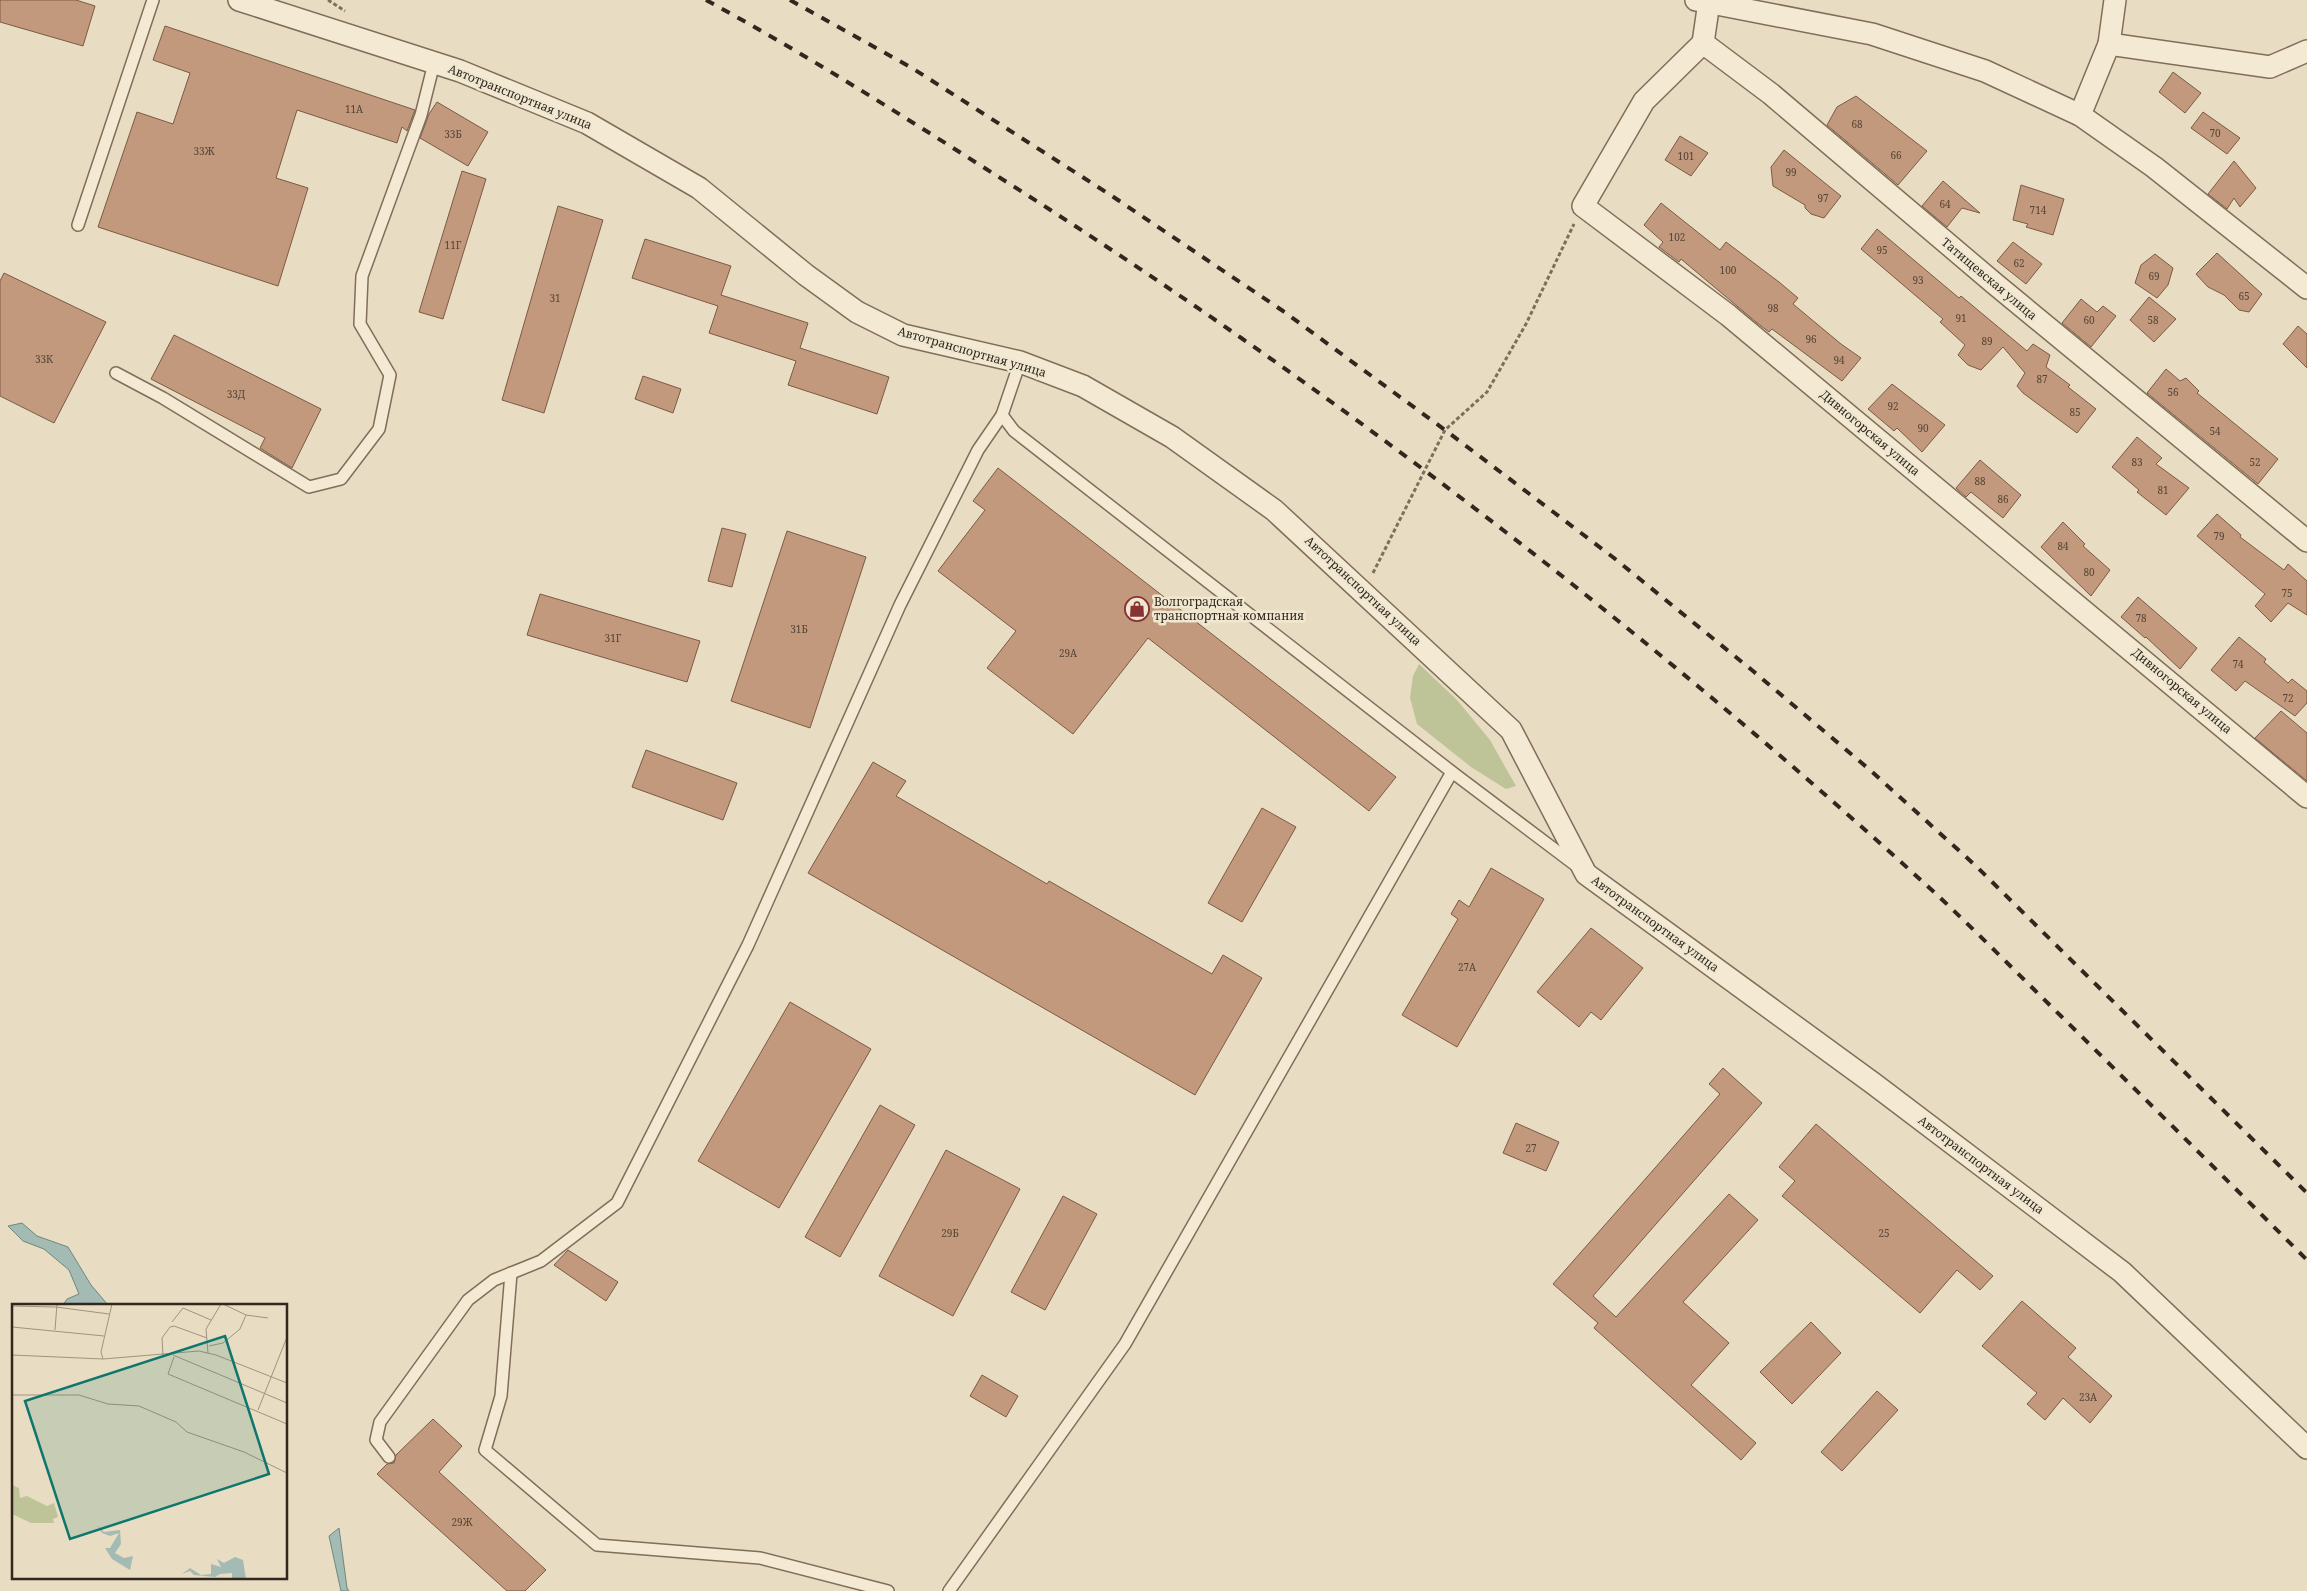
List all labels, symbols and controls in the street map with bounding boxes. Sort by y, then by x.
street label: Автотранспортная улица [446,60,595,133]
house number: 11А [345,102,364,116]
house number: 68 [1851,117,1863,131]
house number: 70 [2209,126,2221,140]
house number: 33Б [444,127,462,141]
house number: 33Ж [194,144,215,158]
house number: 66 [1890,148,1902,162]
house number: 101 [1678,149,1694,163]
house number: 99 [1785,165,1797,179]
house number: 97 [1817,191,1829,205]
house number: 64 [1939,197,1951,211]
house number: 714 [2030,203,2047,217]
house number: 102 [1669,230,1685,244]
street label: Татищевская улица [1938,234,2041,324]
house number: 11Г [445,238,462,252]
house number: 95 [1876,243,1888,257]
house number: 62 [2013,256,2025,270]
house number: 100 [1720,263,1737,277]
house number: 69 [2148,269,2160,283]
house number: 93 [1912,273,1924,287]
house number: 65 [2238,289,2250,303]
house number: 31 [549,291,561,305]
house number: 98 [1767,301,1779,315]
house number: 91 [1955,311,1967,325]
house number: 60 [2083,313,2095,327]
house number: 58 [2147,313,2159,327]
street label: Автотранспортная улица [896,322,1049,381]
house number: 96 [1805,332,1817,346]
house number: 89 [1981,334,1993,348]
house number: 33К [35,352,54,366]
house number: 94 [1833,353,1845,367]
house number: 87 [2036,372,2048,386]
house number: 56 [2167,385,2179,399]
street label: Дивногорская улица [1817,386,1924,480]
house number: 33Д [227,387,246,401]
house number: 92 [1887,399,1899,413]
house number: 85 [2069,405,2081,419]
house number: 90 [1917,421,1929,435]
house number: 54 [2209,424,2221,438]
house number: 83 [2131,455,2143,469]
house number: 52 [2249,455,2261,469]
house number: 88 [1974,474,1986,488]
house number: 81 [2157,483,2169,497]
house number: 86 [1997,492,2009,506]
house number: 79 [2213,529,2225,543]
street label: Автотранспортная улица [1301,532,1426,649]
house number: 84 [2057,539,2069,553]
house number: 80 [2083,565,2095,579]
house number: 75 [2281,586,2293,600]
place label: Волгоградская транспортная компания [1154,593,1304,624]
shop icon: Волгоградская транспортная компания [1124,596,1150,622]
house number: 78 [2135,611,2147,625]
house number: 31Б [790,622,808,636]
house number: 31Г [605,631,622,645]
street label: Дивногорская улица [2129,644,2236,738]
house number: 29А [1059,646,1078,660]
house number: 74 [2232,657,2244,671]
house number: 72 [2282,691,2294,705]
street label: Автотранспортная улица [1588,871,1723,976]
house number: 27А [1458,960,1477,974]
street label: Автотранспортная улица [1915,1111,2048,1218]
house number: 27 [1525,1141,1537,1155]
house number: 29Б [941,1226,959,1240]
house number: 25 [1878,1226,1890,1240]
inset map [12,1304,288,1578]
house number: 23А [2079,1390,2098,1404]
house number: 29Ж [452,1515,473,1529]

